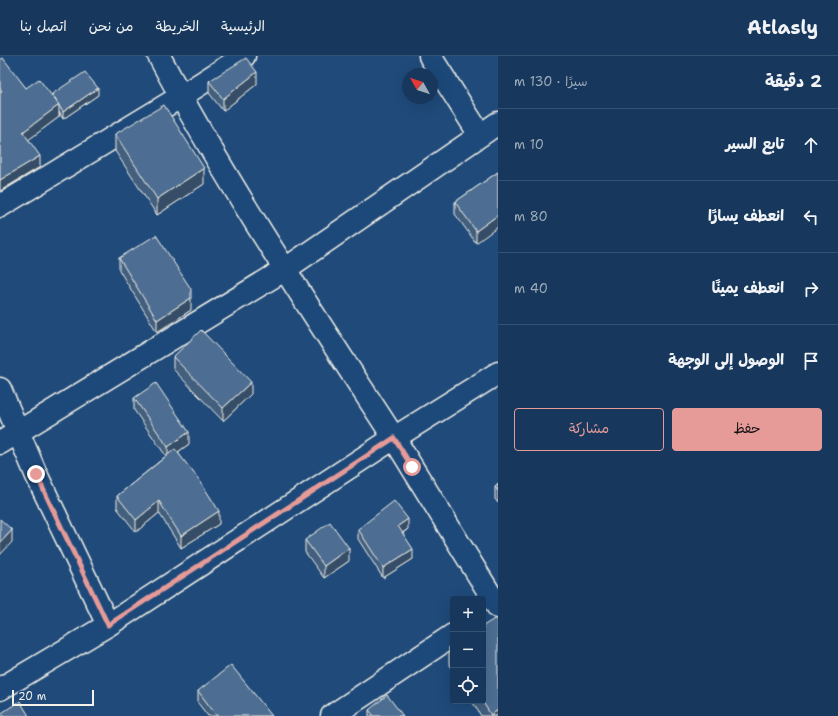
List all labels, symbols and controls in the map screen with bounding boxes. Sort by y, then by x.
text: Atlasly [747,15,818,40]
text: اتصل بنا [20,17,67,35]
text: من نحن [89,17,133,35]
text: الخريطة [155,17,199,35]
text: الرئيسية [221,17,265,35]
north arrow [402,68,438,104]
text: 2 دقيقة [765,70,822,92]
text: سيرًا · 130 m [514,73,588,90]
text: تابع السير [725,134,784,154]
icon: ahead [800,134,822,156]
text: 10 m [514,136,544,153]
text: انعطف يسارًا [708,206,784,226]
icon: left [800,206,822,228]
text: 80 m [514,208,548,225]
text: انعطف يمينًا [712,278,784,298]
icon: right [800,278,822,300]
text: 40 m [514,280,548,297]
text: الوصول إلى الوجهة [668,350,784,370]
icon: arrive [800,350,822,372]
button: مشاركة [514,408,664,451]
button: حفظ [672,408,822,451]
route start [403,458,421,476]
route end [27,465,45,483]
map controls [450,596,486,704]
button: + [450,596,486,632]
button: − [450,632,486,668]
button: locate [450,668,486,704]
scale bar [12,688,94,707]
text: 20 m [18,689,46,704]

